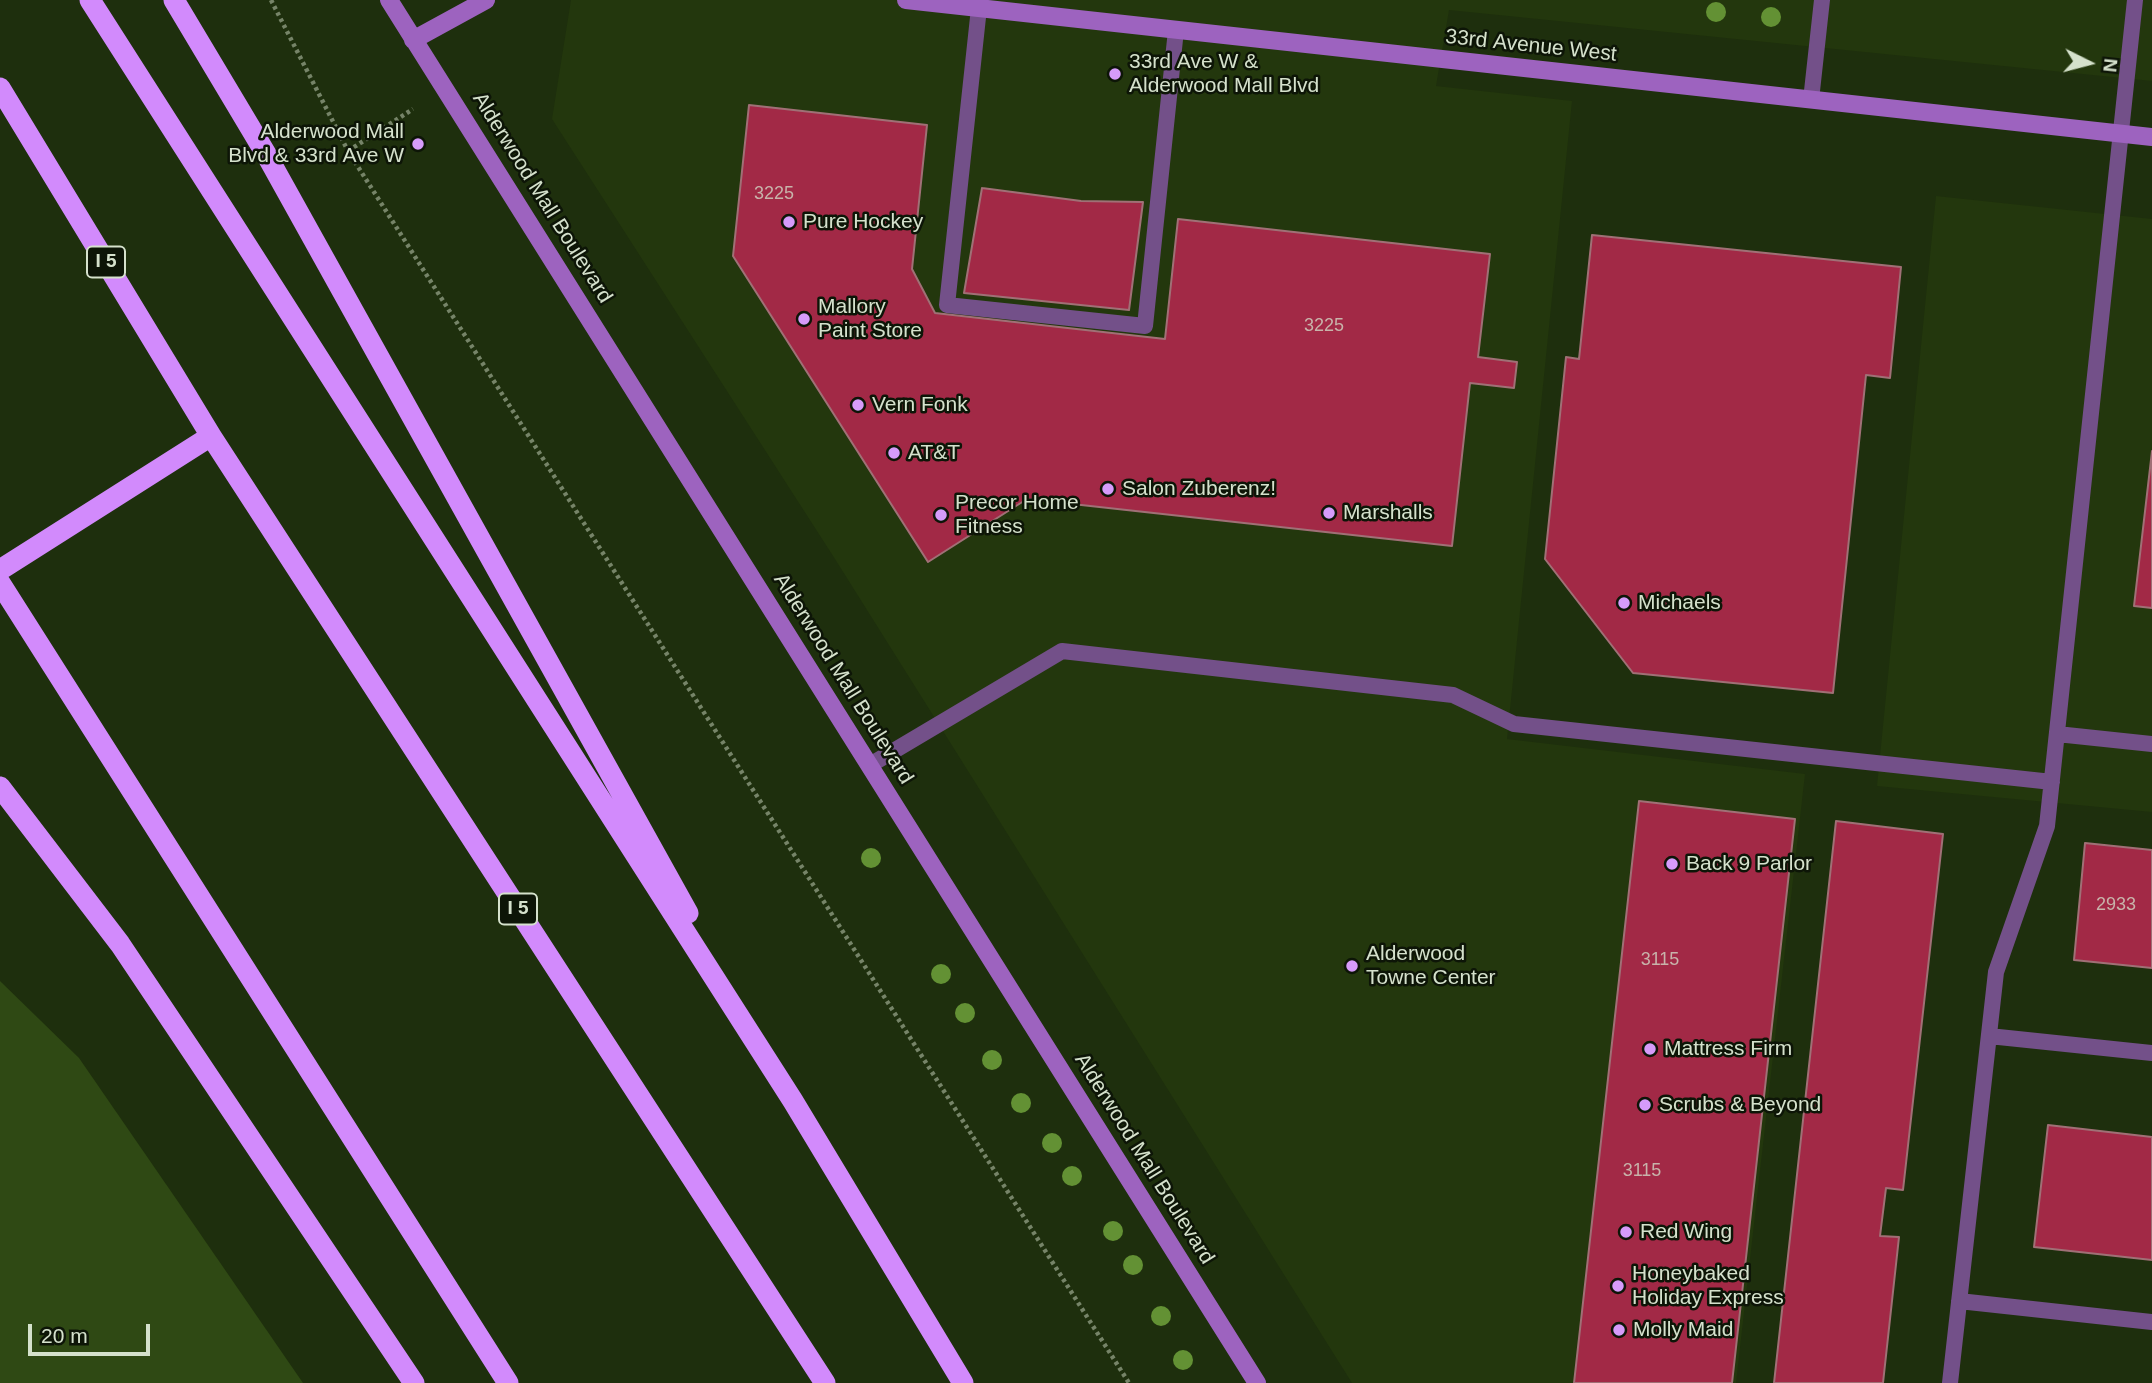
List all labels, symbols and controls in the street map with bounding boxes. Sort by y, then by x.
street label: 33rd Avenue West [1444,24,1618,68]
north arrow [2054,28,2124,98]
place label: 33rd Ave W & Alderwood Mall Blvd [1129,49,1319,99]
text: N [2099,57,2122,73]
marker: 33rd Ave W & Alderwood Mall Blvd [1107,66,1123,82]
street label: Alderwood Mall Boulevard [467,88,617,308]
place label: Alderwood Mall Blvd & 33rd Ave W [228,119,404,169]
marker: Alderwood Mall Blvd & 33rd Ave W [410,136,426,152]
house number: 3225 [754,183,794,205]
place label: Pure Hockey [803,209,923,235]
marker: Pure Hockey [781,214,797,230]
road number: I 5 [87,246,125,278]
place label: Mallory Paint Store [818,294,922,344]
marker: Mallory Paint Store [796,311,812,327]
house number: 3225 [1304,315,1344,337]
place label: Vern Fonk [872,392,968,418]
marker: Vern Fonk [850,397,866,413]
place label: AT&T [908,440,960,466]
marker: AT&T [886,445,902,461]
place label: Salon Zuberenz! [1122,476,1276,502]
marker: Salon Zuberenz! [1100,481,1116,497]
place label: Precor Home Fitness [955,490,1079,540]
place label: Marshalls [1343,500,1433,526]
marker: Marshalls [1321,505,1337,521]
marker: Precor Home Fitness [933,507,949,523]
street label: Alderwood Mall Boulevard [768,569,918,789]
place label: Michaels [1638,590,1721,616]
marker: Michaels [1616,595,1632,611]
place label: Back 9 Parlor [1686,851,1812,877]
marker: Back 9 Parlor [1664,856,1680,872]
road number: I 5 [499,894,537,925]
house number: 2933 [2096,894,2136,916]
place label: Alderwood Towne Center [1366,941,1496,991]
house number: 3115 [1641,949,1679,971]
marker: Alderwood Towne Center [1344,958,1360,974]
place label: Mattress Firm [1664,1036,1792,1062]
marker: Mattress Firm [1642,1041,1658,1057]
street label: Alderwood Mall Boulevard [1069,1049,1219,1269]
place label: Scrubs & Beyond [1659,1092,1821,1118]
marker: Scrubs & Beyond [1637,1097,1653,1113]
house number: 3115 [1623,1160,1661,1182]
place label: Red Wing [1640,1219,1732,1245]
marker: Red Wing [1618,1224,1634,1240]
place label: Honeybaked Holiday Express [1632,1261,1784,1311]
marker: Honeybaked Holiday Express [1610,1278,1626,1294]
scale bar [32,1310,154,1354]
place label: Molly Maid [1633,1317,1733,1343]
marker: Molly Maid [1611,1322,1627,1338]
text: 20 m [41,1324,88,1347]

